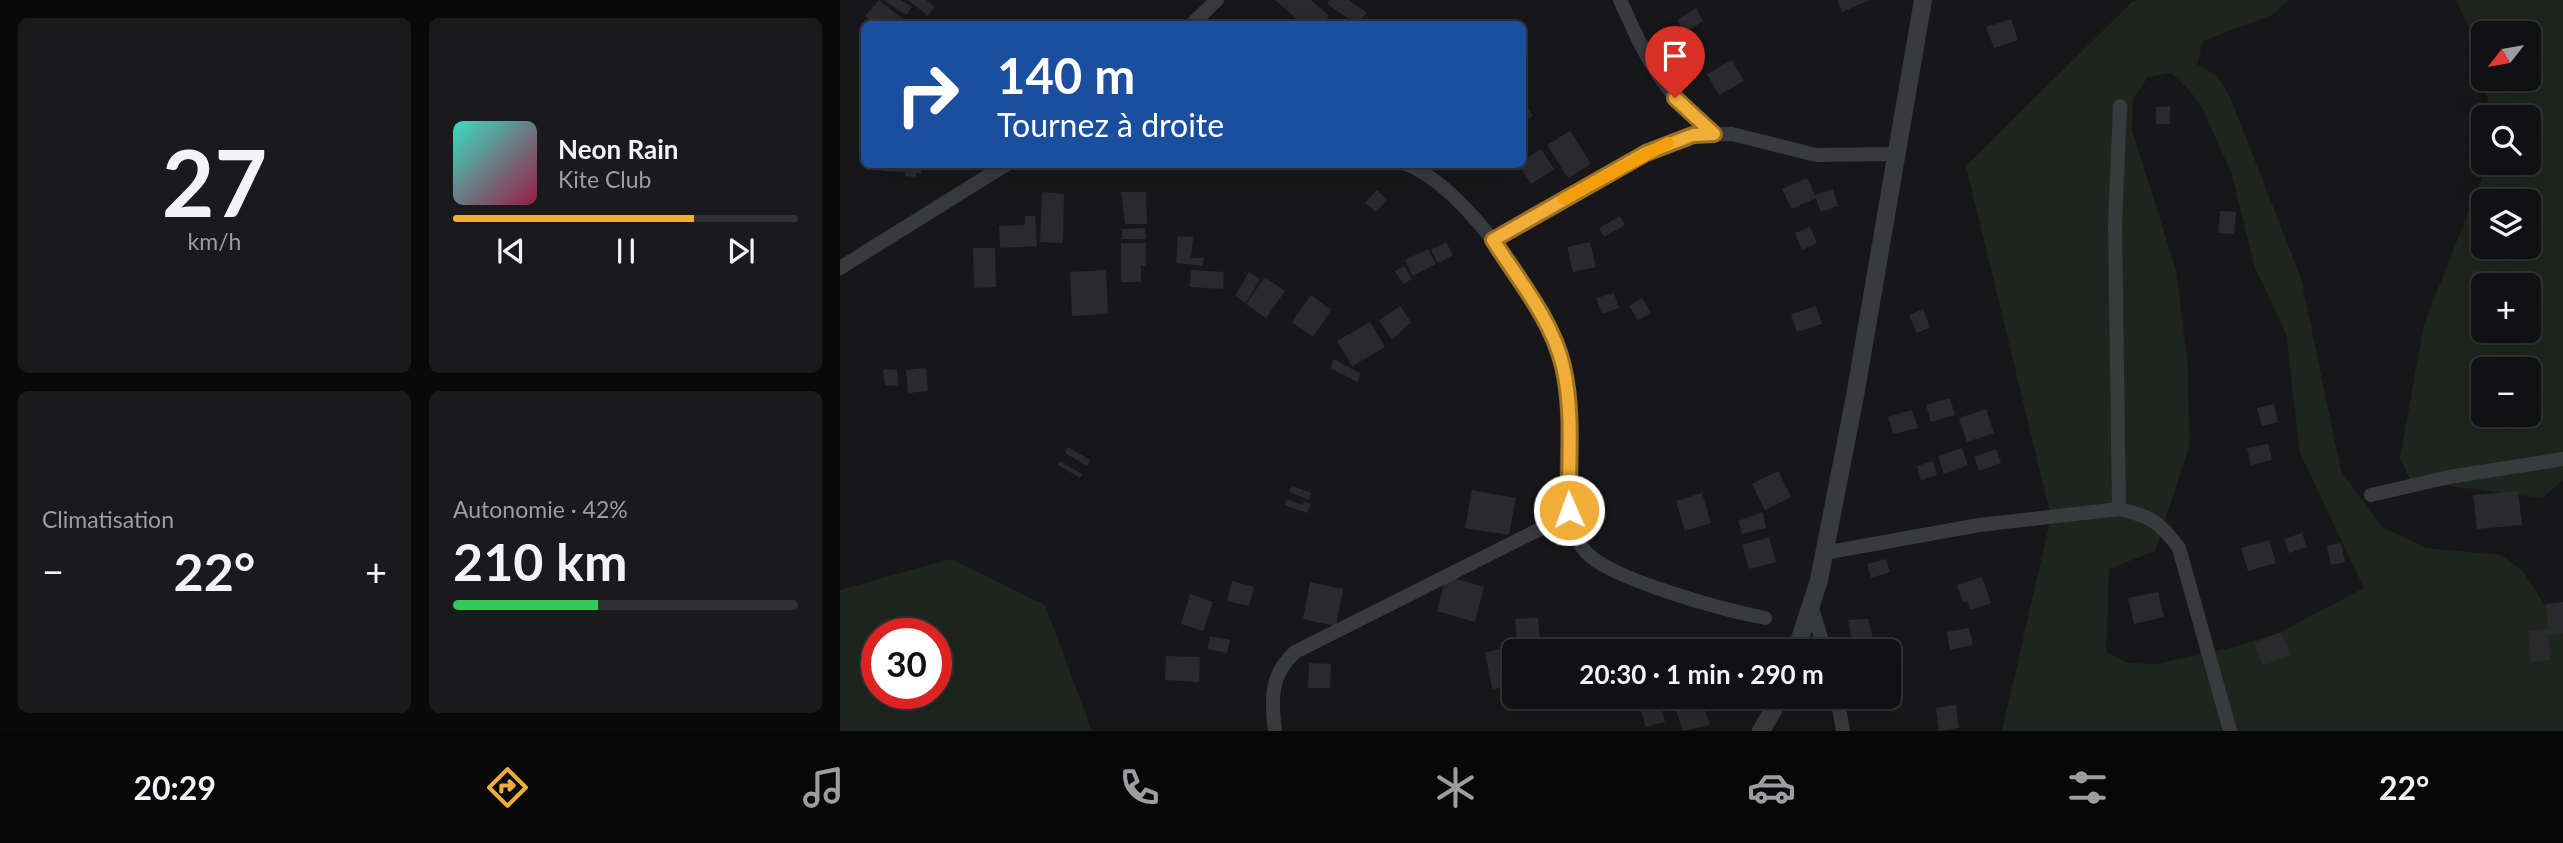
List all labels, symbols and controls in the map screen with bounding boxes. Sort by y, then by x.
north arrow [2471,21,2541,91]
map controls [2471,21,2541,427]
pin [1645,26,1705,98]
icon: arrive [1656,37,1694,75]
text: 140 m [997,46,1135,104]
icon: right [882,49,973,140]
text: Tournez à droite [997,105,1224,144]
button: search [2471,105,2541,175]
text: 27 [162,127,267,236]
text: Neon Rain [558,133,678,165]
text: Kite Club [558,165,651,193]
button: layers [2471,189,2541,259]
text: km/h [188,227,241,255]
icon: previous [492,232,530,270]
icon: pause [607,232,645,270]
icon: next [722,232,760,270]
button: + [2471,273,2541,343]
button: − [2471,357,2541,427]
position arrow [1532,473,1606,547]
text: Autonomie · 42% [453,495,628,523]
text: Climatisation [42,505,174,533]
text: 210 km [453,530,627,592]
text: 22° [174,540,255,602]
text: − [42,548,64,594]
text: + [365,548,387,594]
speed limit sign: 30 [861,618,952,709]
text: 20:30 · 1 min · 290 m [1579,658,1824,690]
icon: directions [483,763,532,812]
icon: music [799,763,848,812]
icon: phone [1115,763,1164,812]
icon: climate [1431,763,1480,812]
icon: car [1747,763,1796,812]
icon: filters [2063,763,2112,812]
text: 20:29 [134,768,216,807]
text: 22° [2379,768,2429,807]

